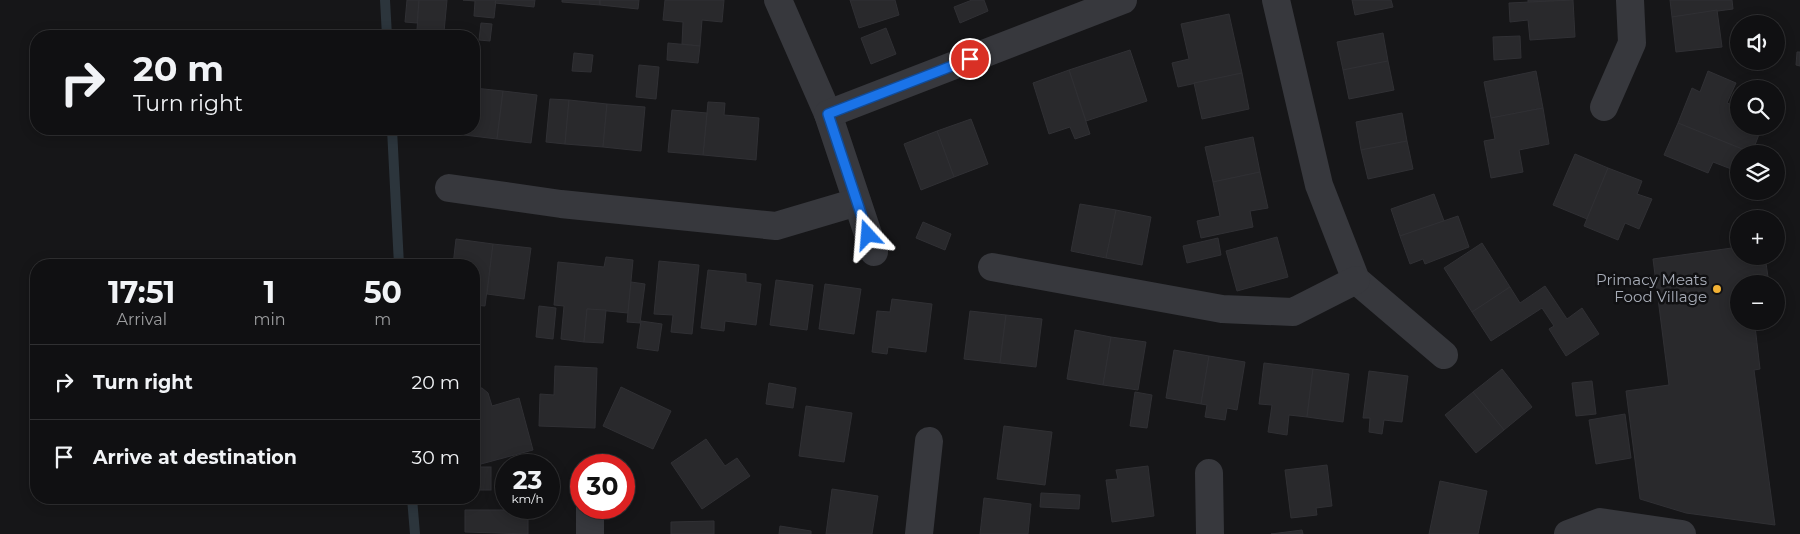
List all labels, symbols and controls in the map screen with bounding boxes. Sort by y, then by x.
map controls [1730,15,1785,330]
button: sound [1730,15,1785,70]
pin [949,38,991,80]
icon: arrive [956,45,984,73]
text: 20 m [133,47,224,90]
icon: right [50,50,115,115]
button: search [1730,80,1785,135]
text: Turn right [133,90,243,117]
button: layers [1730,145,1785,200]
position arrow [841,208,893,260]
button: + [1730,210,1785,265]
place label: Primacy Meats Food Village [1596,270,1707,306]
text: 17:51 [108,274,175,311]
text: 1 [264,274,275,311]
text: 50 [364,274,402,311]
button: − [1730,275,1785,330]
marker: Primacy Meats Food Village [1711,283,1723,295]
text: Arrival [116,310,167,329]
text: min [253,310,286,329]
text: m [374,310,391,329]
icon: right [50,368,78,396]
text: Turn right [93,371,193,394]
text: 20 m [412,371,460,394]
icon: arrive [50,443,78,471]
text: Arrive at destination [93,446,297,469]
text: 30 m [412,446,460,469]
speed limit sign: 30 [570,454,635,519]
text: 23 [513,465,542,495]
text: km/h [511,491,544,506]

